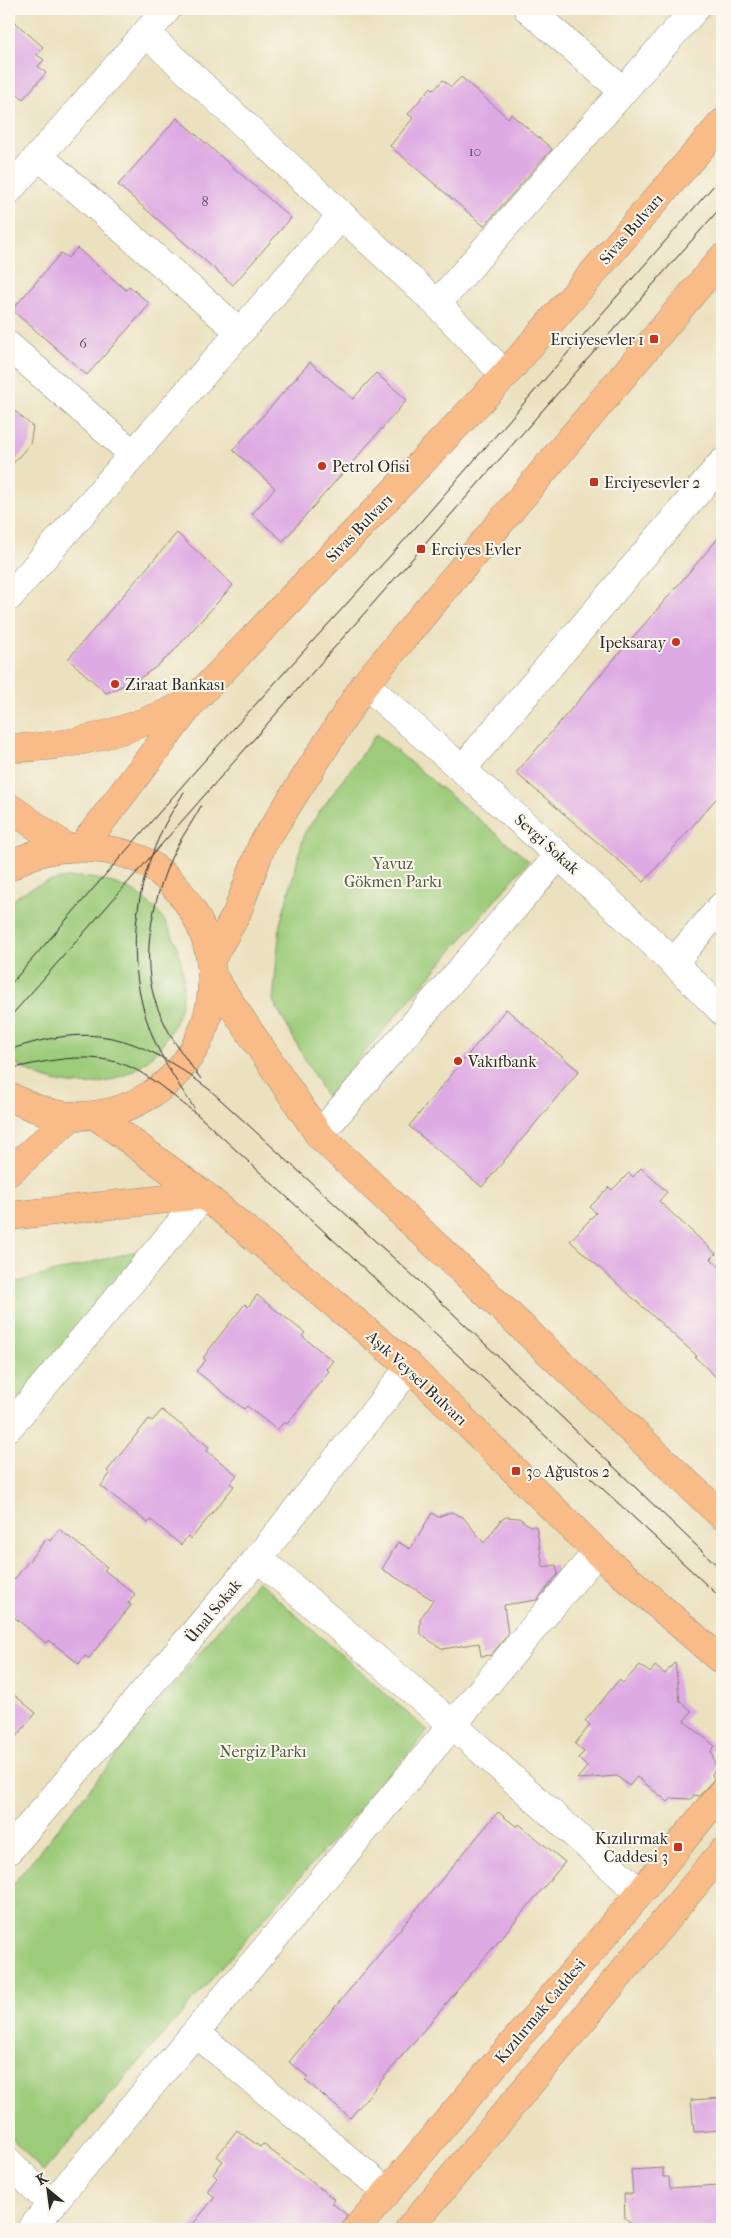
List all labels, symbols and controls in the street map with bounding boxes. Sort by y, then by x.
house number: 10 [469,143,481,160]
street label: Sivas Bulvarı [595,189,667,268]
house number: 8 [201,193,209,210]
place label: Erciyesevler 1 [550,330,644,349]
marker: Erciyesevler 1 [648,333,660,345]
house number: 6 [79,335,87,352]
place label: Petrol Ofisi [332,457,410,476]
marker: Petrol Ofisi [316,460,328,472]
place label: Erciyesevler 2 [604,473,700,492]
marker: Erciyesevler 2 [588,476,600,488]
street label: Sivas Bulvarı [322,490,396,566]
place label: Erciyes Evler [431,540,521,559]
marker: Erciyes Evler [415,543,427,555]
place label: Ipeksaray [599,633,666,652]
marker: Ipeksaray [670,636,682,648]
place label: Ziraat Bankası [125,675,225,694]
marker: Ziraat Bankası [109,678,121,690]
street label: Sevgi Sokak [511,810,584,879]
park label: Yavuz Gökmen Parkı [344,854,442,891]
place label: Vakıfbank [467,1052,537,1071]
marker: Vakıfbank [452,1055,464,1067]
street label: Aşık Veysel Bulvarı [361,1326,471,1430]
place label: 30 Ağustos 2 [526,1462,610,1481]
marker: 30 Ağustos 2 [510,1465,522,1477]
street label: Ünal Sokak [181,1575,246,1647]
park label: Nergiz Parkı [220,1742,307,1761]
place label: Kızılırmak Caddesi 3 [595,1829,669,1866]
marker: Kızılırmak Caddesi 3 [672,1841,684,1853]
street label: Kızılırmak Caddesi [491,1955,589,2067]
north arrow [22,2166,72,2216]
text: K [33,2169,51,2189]

